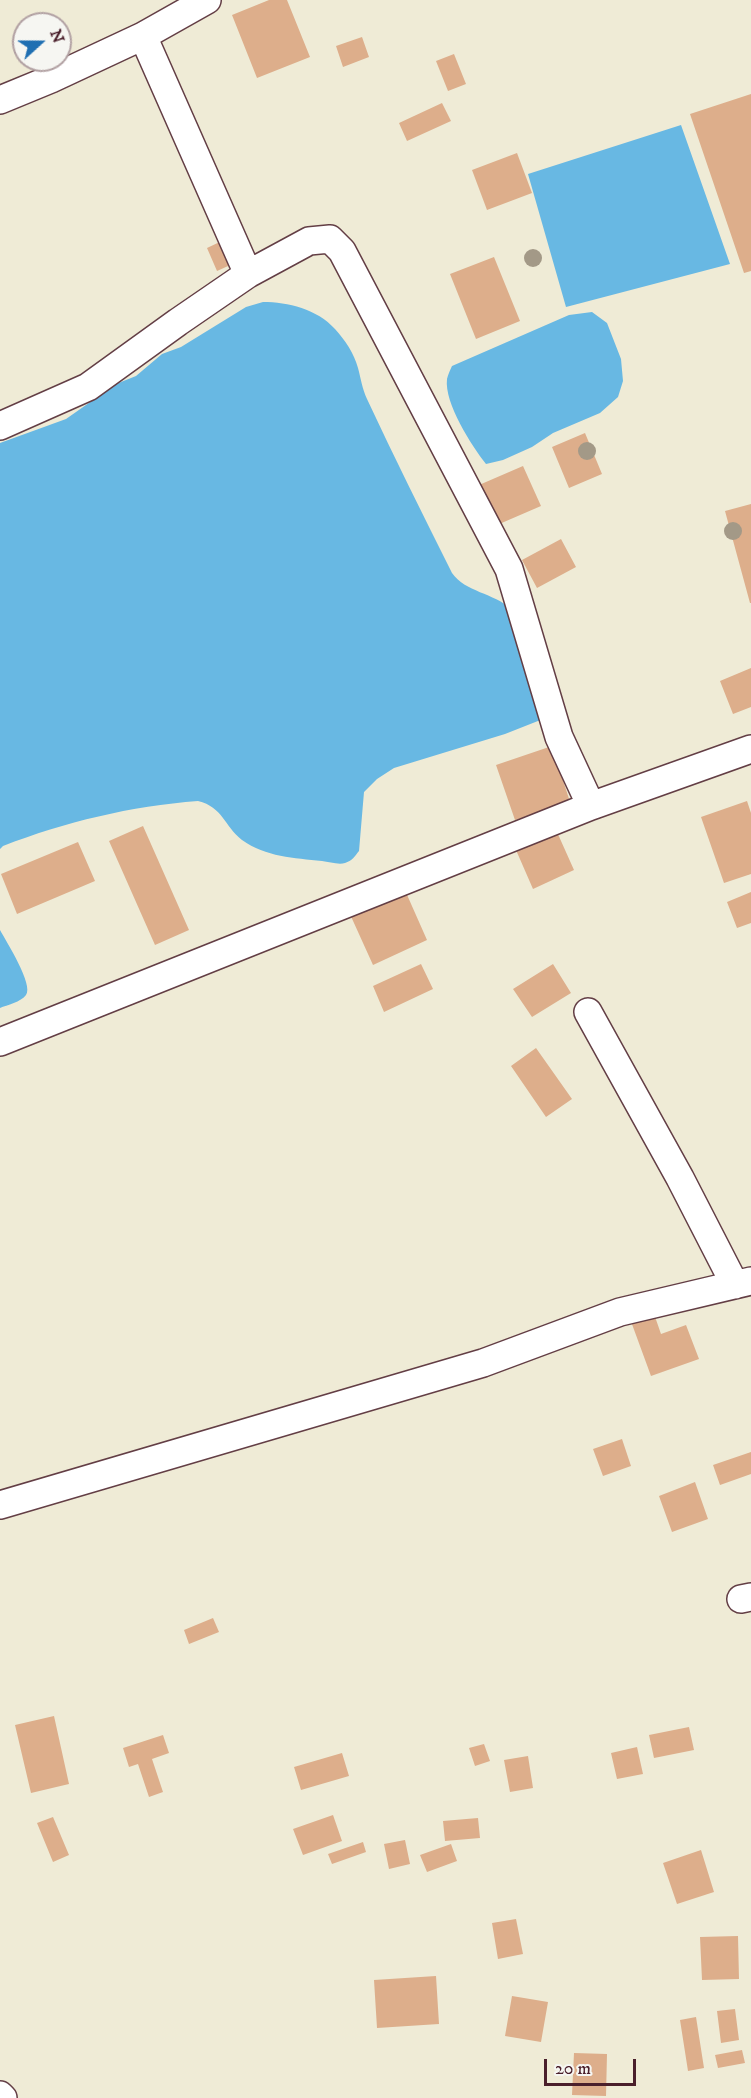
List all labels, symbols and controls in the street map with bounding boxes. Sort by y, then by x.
north arrow [12,12,72,72]
text: N [45,27,69,46]
scale bar [547,2047,638,2085]
text: 20 m [555,2058,591,2080]

